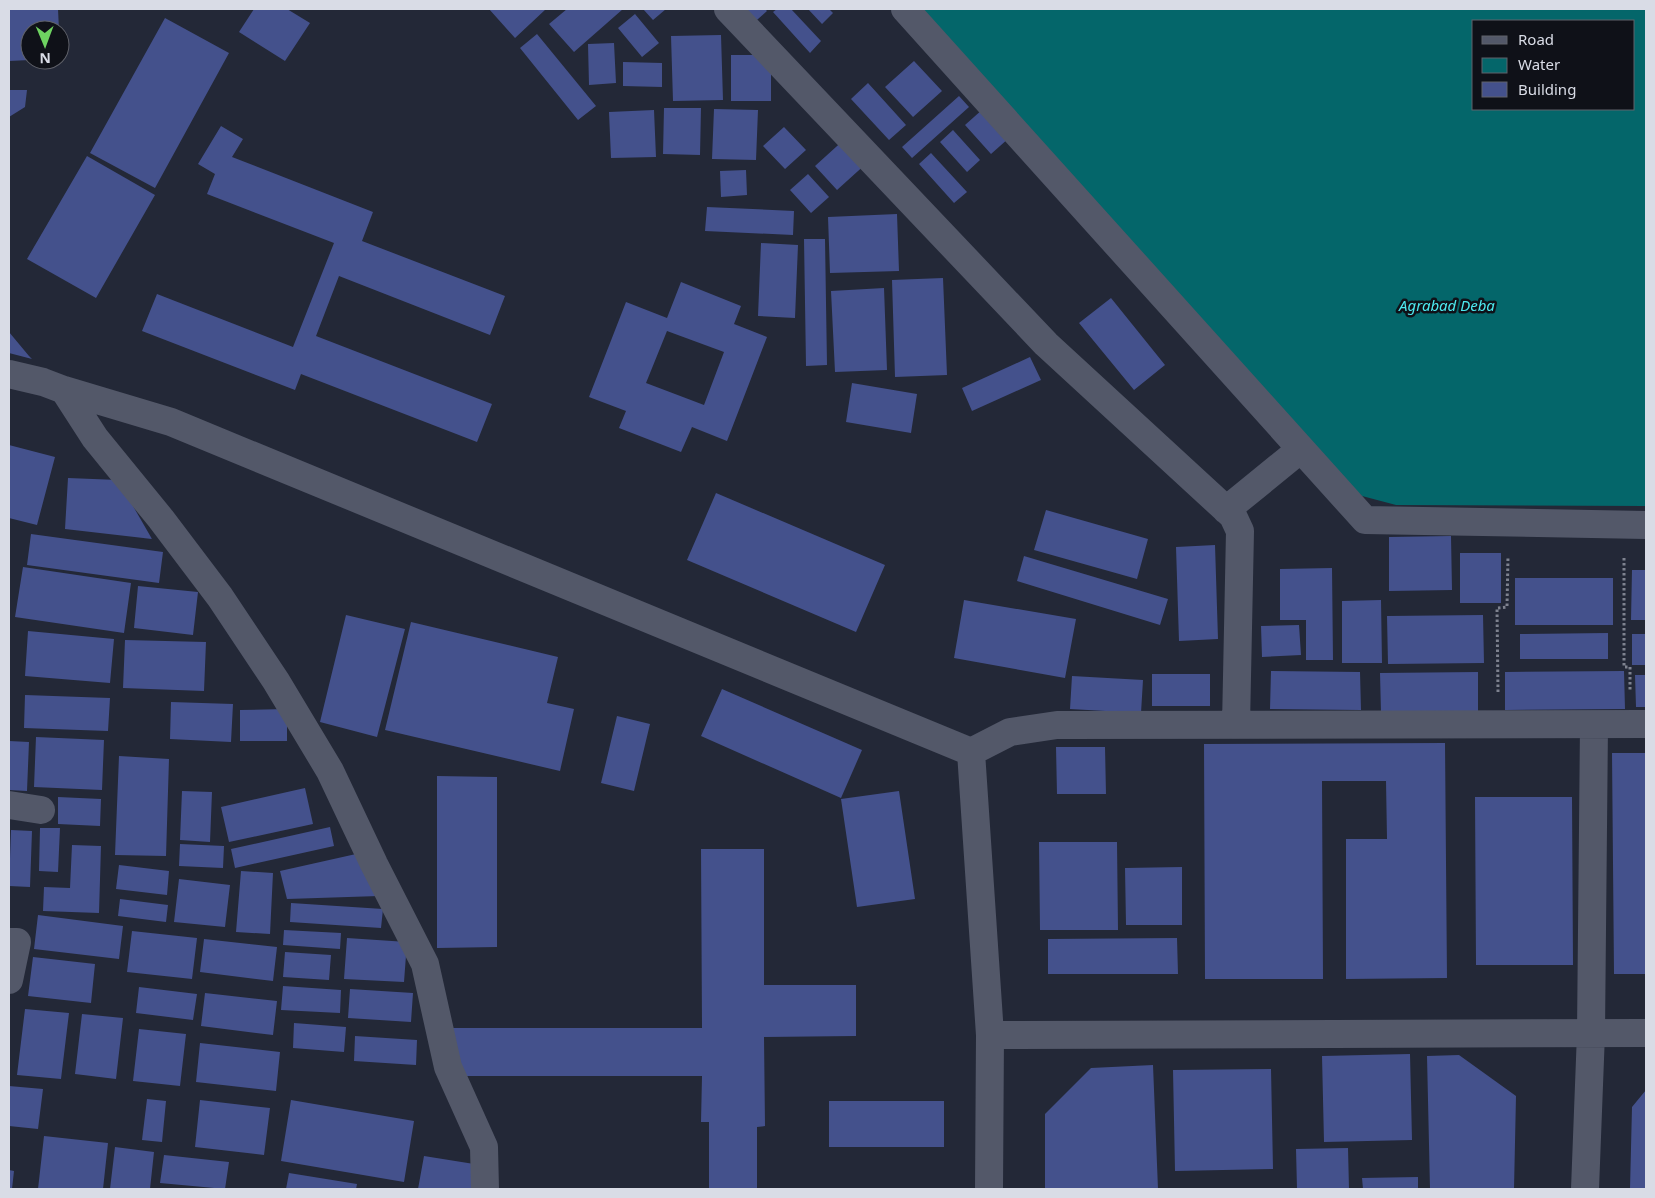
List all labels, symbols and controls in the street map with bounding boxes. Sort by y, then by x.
north arrow [20,20,70,70]
legend [1472,20,1635,110]
text: Road [1518,29,1554,49]
text: N [39,49,51,68]
text: Water [1518,54,1560,74]
text: Building [1518,79,1576,99]
water label: Agrabad Deba [1398,295,1495,315]

